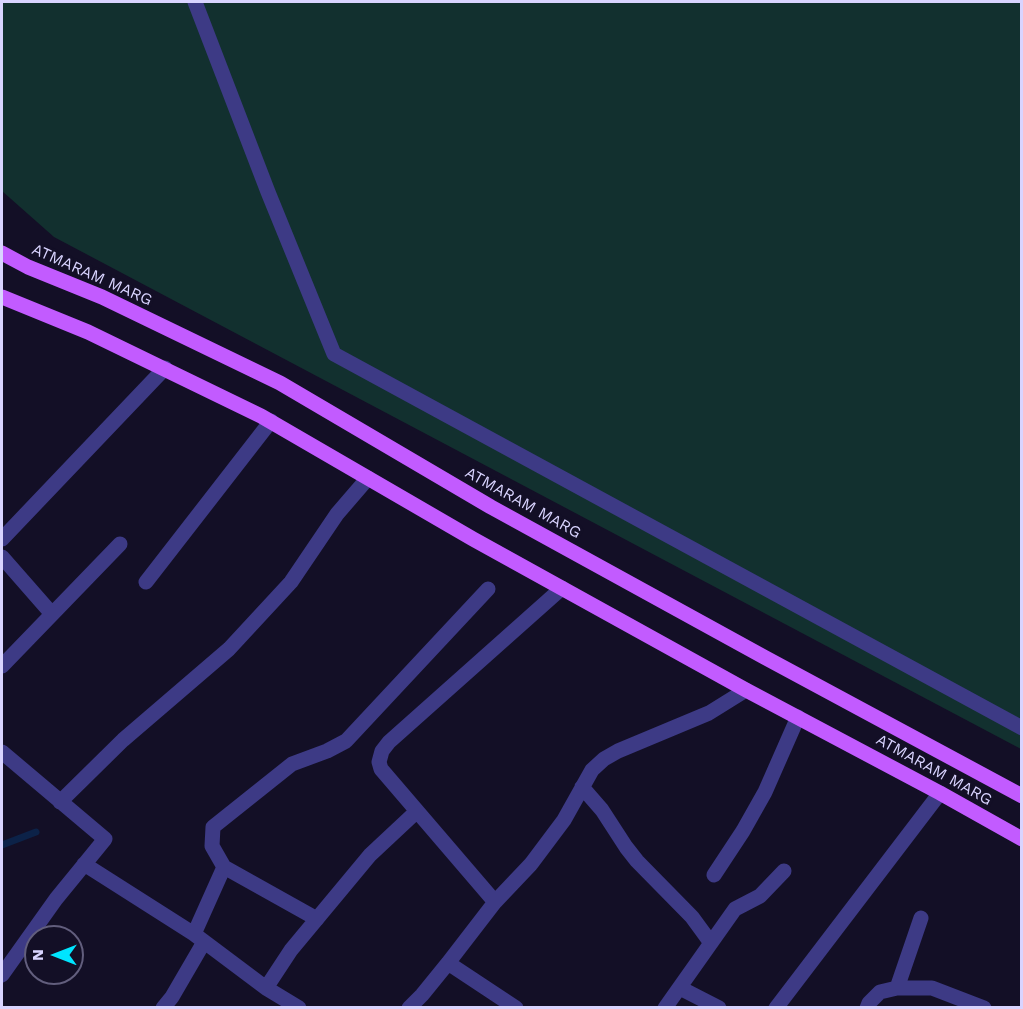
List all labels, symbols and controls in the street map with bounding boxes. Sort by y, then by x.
street label: ATMARAM MARG [29,240,155,310]
street label: ATMARAM MARG [462,463,584,543]
street label: ATMARAM MARG [873,730,995,810]
north arrow [24,925,84,985]
text: N [28,949,47,961]

